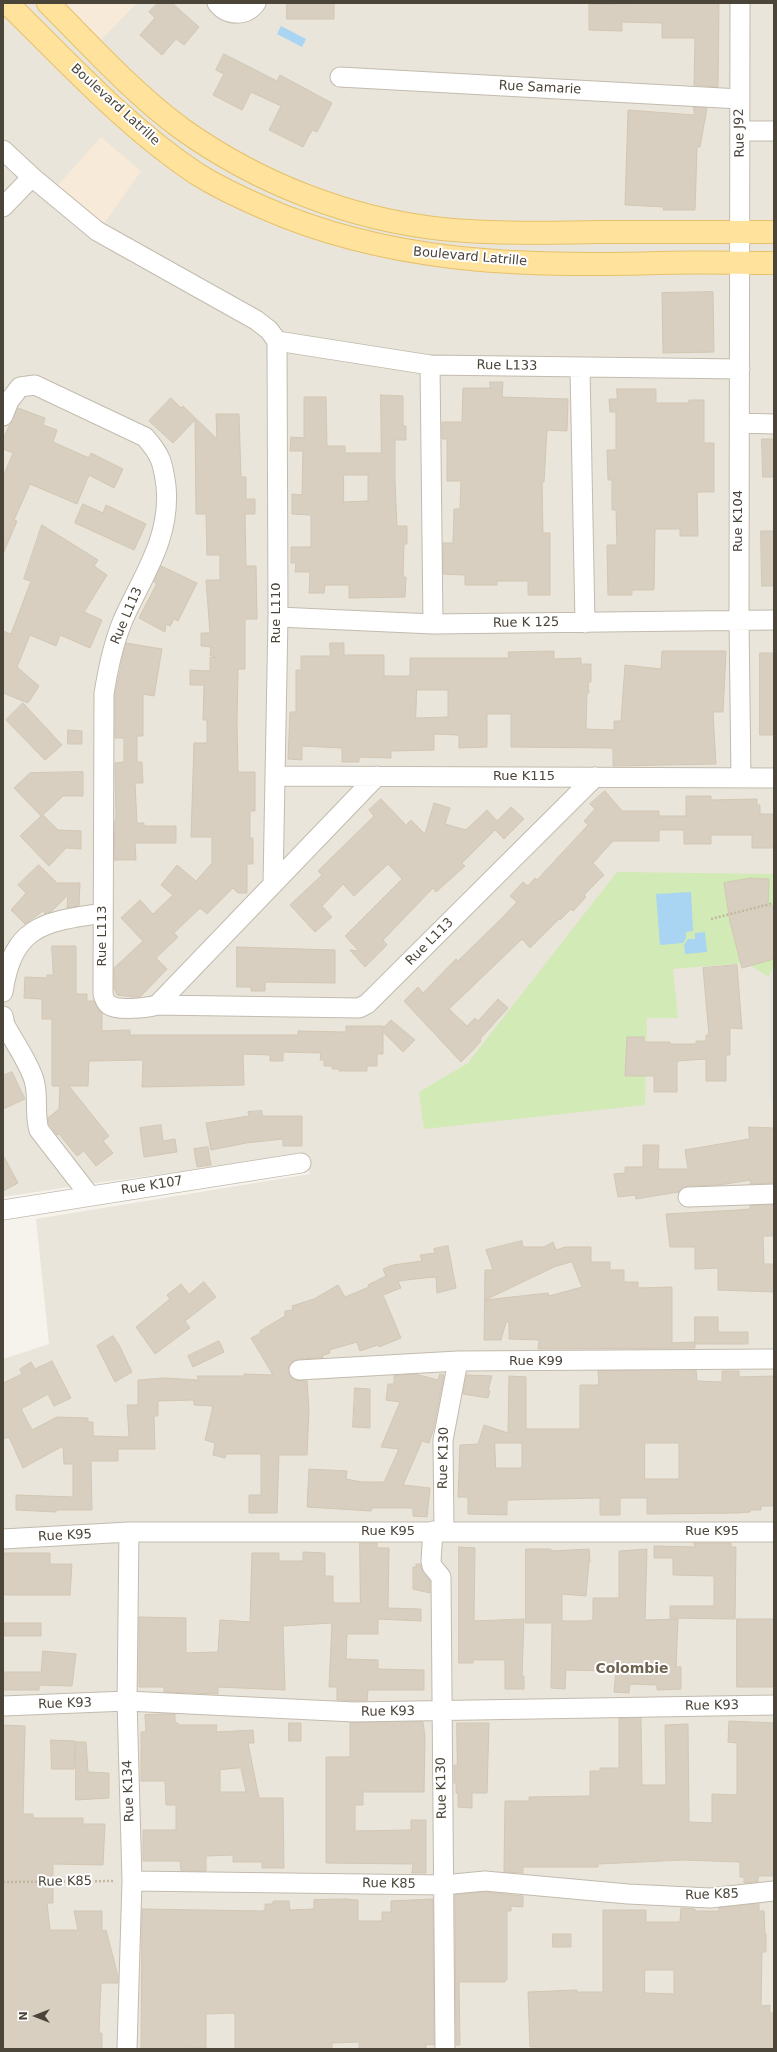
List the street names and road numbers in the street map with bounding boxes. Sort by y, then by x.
street label: Boulevard Latrille [67,61,163,149]
street label: Rue Samarie [498,78,582,98]
street label: Rue J92 [732,108,748,158]
street label: Boulevard Latrille [412,244,528,270]
street label: Rue L133 [476,358,538,374]
street label: Rue K104 [731,490,747,552]
street label: Rue L110 [269,583,285,643]
street label: Rue L113 [108,585,146,647]
street label: Rue K 125 [493,615,559,631]
street label: Rue K115 [493,769,555,785]
street label: Rue L113 [95,906,111,966]
street label: Rue L113 [403,915,457,969]
street label: Rue K107 [120,1173,184,1199]
street label: Rue K99 [509,1354,563,1370]
street label: Rue K130 [436,1427,452,1489]
street label: Rue K95 [361,1524,415,1540]
street label: Rue K95 [685,1524,739,1540]
street label: Rue K95 [38,1527,92,1545]
street label: Rue K93 [38,1695,92,1713]
street label: Rue K93 [685,1698,739,1714]
street label: Rue K93 [361,1704,415,1720]
street label: Rue K130 [434,1757,450,1819]
street label: Rue K134 [120,1760,138,1822]
street label: Rue K85 [38,1874,92,1890]
street label: Rue K85 [362,1876,416,1892]
street label: Rue K85 [685,1886,739,1904]

